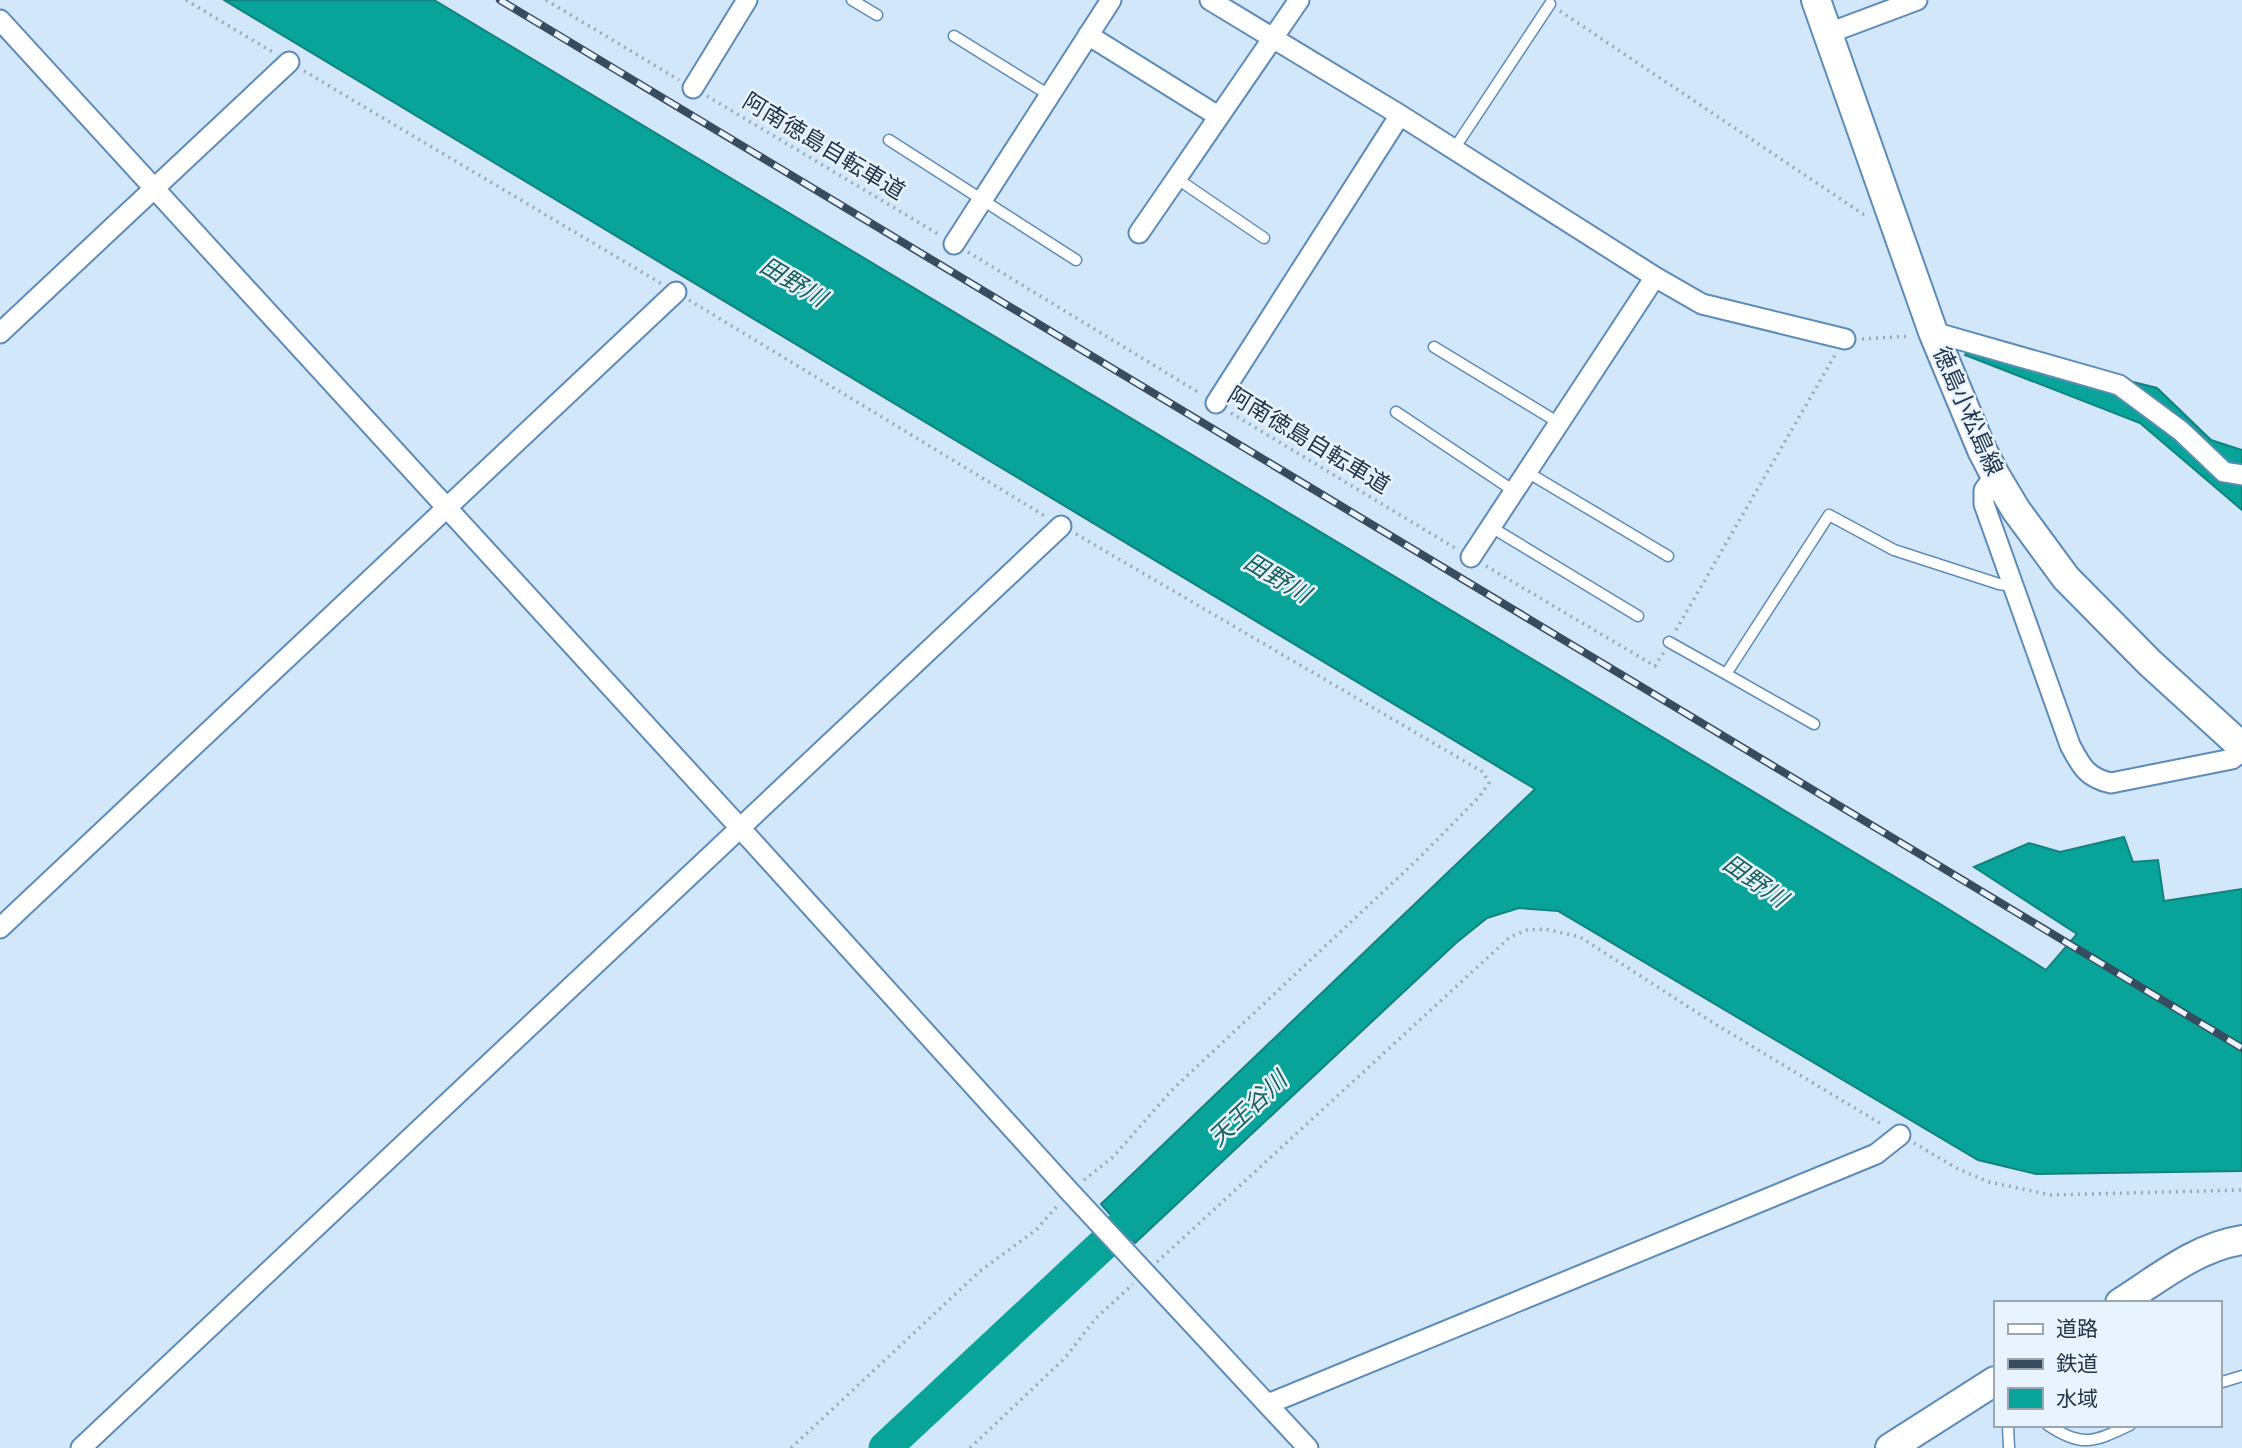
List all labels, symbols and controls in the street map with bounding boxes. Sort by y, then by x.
street label: 阿南徳島自転車道 [737,85,911,207]
water label: 田野川 [754,249,835,316]
street label: 徳島小松島線 [1925,341,2011,481]
street label: 阿南徳島自転車道 [1222,379,1396,501]
water label: 田野川 [1238,545,1319,612]
water label: 田野川 [1716,846,1797,916]
water label: 天王谷川 [1201,1062,1296,1153]
legend [1994,1301,2221,1427]
text: 道路 [2056,1314,2098,1343]
text: 鉄道 [2056,1349,2098,1378]
text: 水域 [2056,1384,2098,1413]

